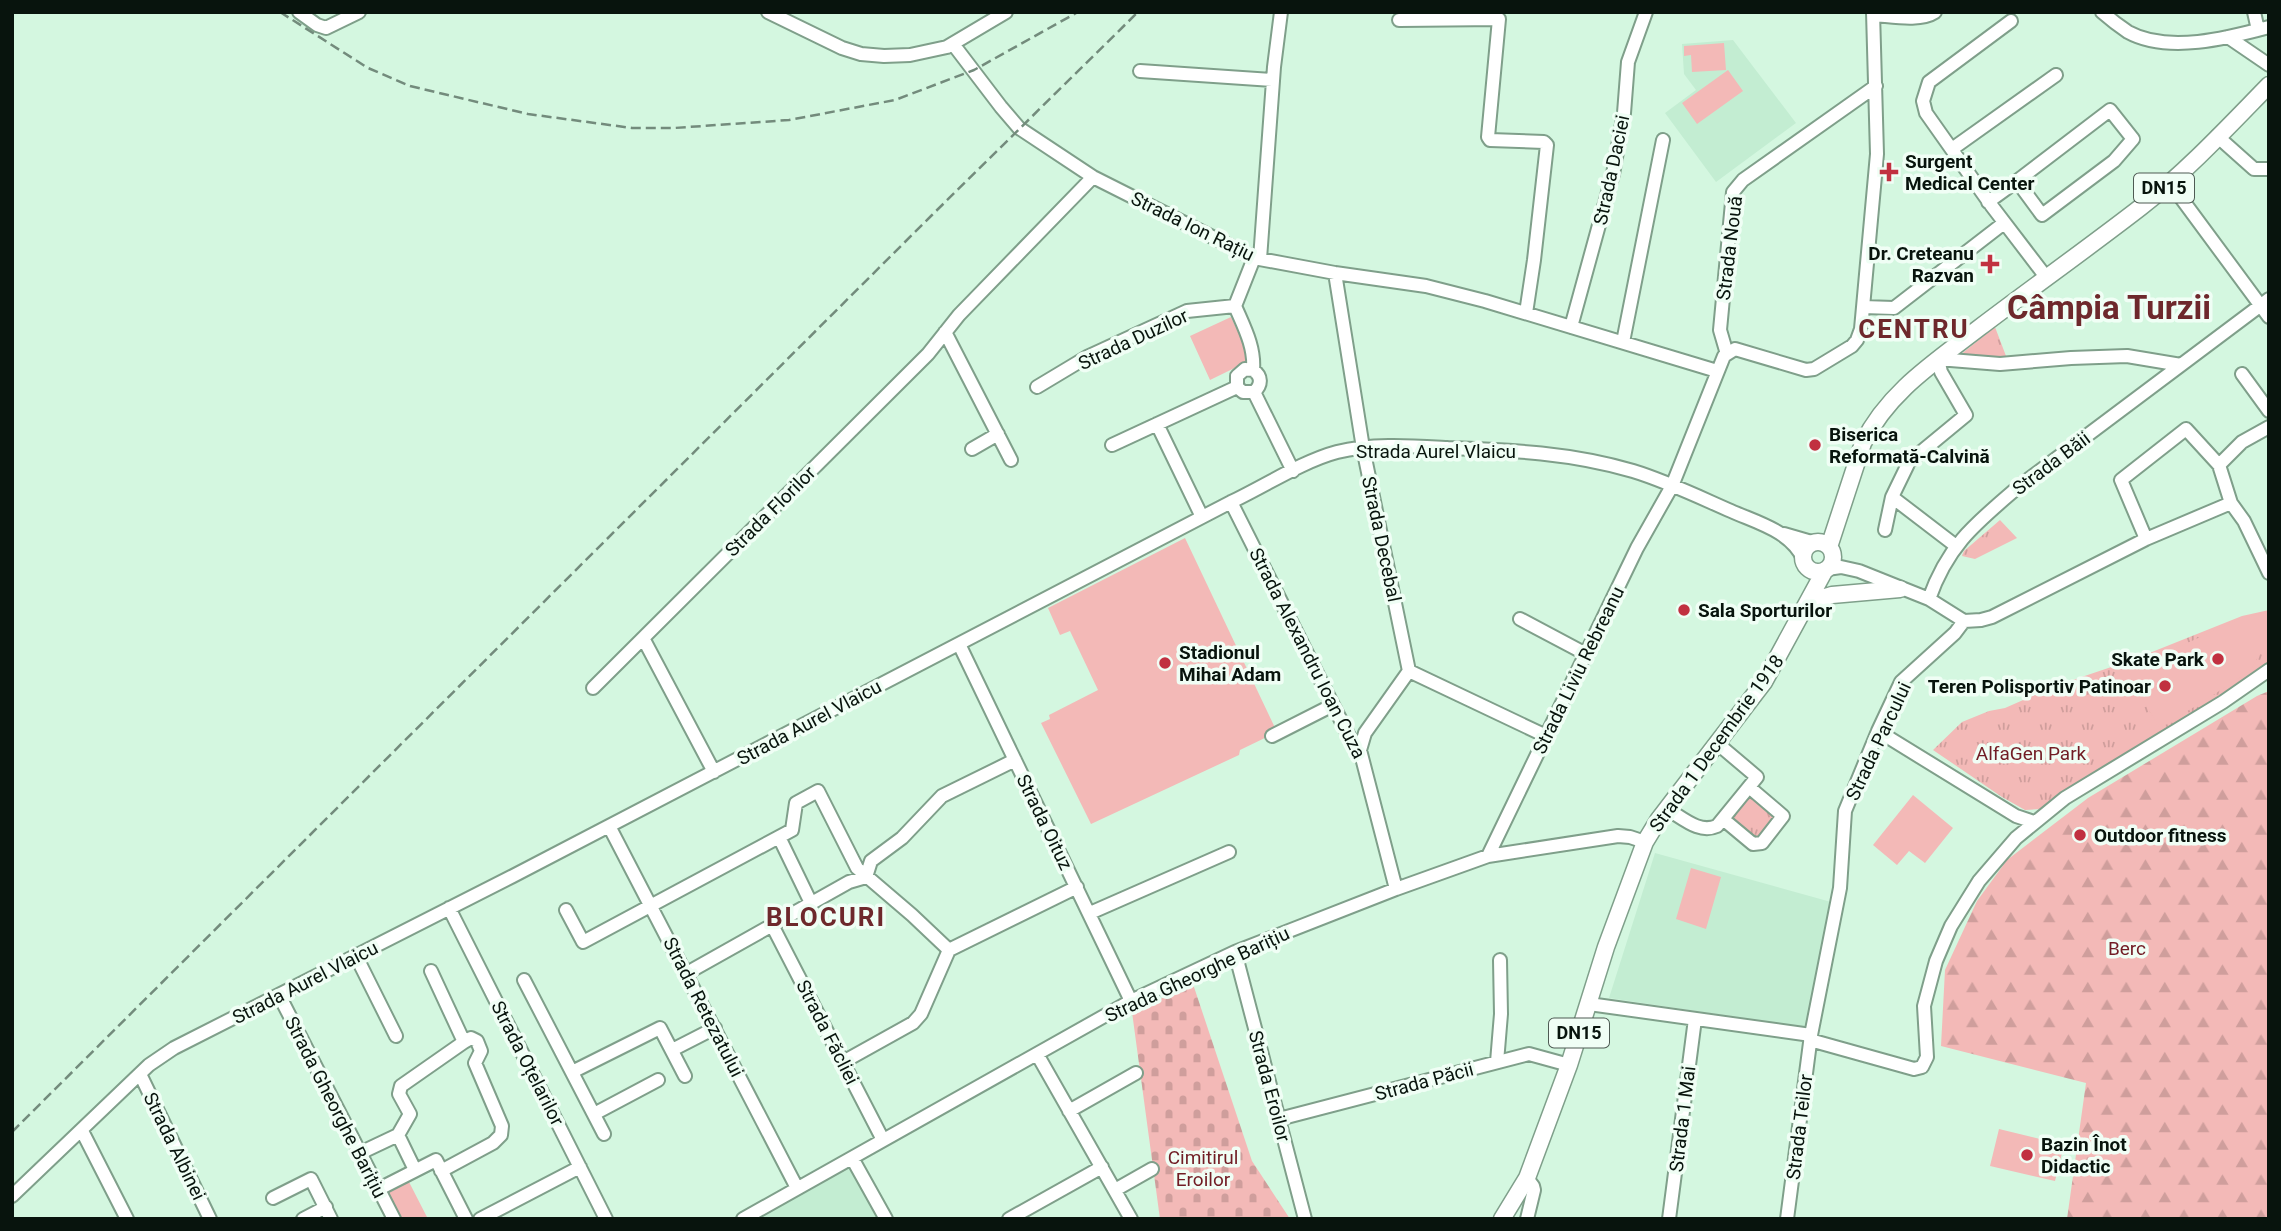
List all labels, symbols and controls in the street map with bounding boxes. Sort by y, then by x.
street label: Strada Daciei [1589,113,1634,227]
place label: Surgent Medical Center [1905,150,2034,195]
marker: Surgent Medical Center [1879,162,1899,182]
road number: DN15 [2134,174,2194,202]
street label: Strada Ion Rațiu [1127,187,1258,266]
street label: Strada Nouă [1712,195,1747,302]
place label: Dr. Creteanu Razvan [1868,242,1974,287]
marker: Dr. Creteanu Razvan [1980,254,2000,274]
district label: Câmpia Turzii [2007,288,2211,327]
street label: Strada Duzilor [1075,304,1192,375]
district label: CENTRU [1858,314,1970,344]
place label: Biserica Reformată-Calvină [1829,423,1990,468]
street label: Strada Băii [2008,427,2095,500]
marker: Biserica Reformată-Calvină [1807,437,1823,453]
street label: Strada Aurel Vlaicu [1356,440,1516,463]
street label: Strada Florilor [720,461,821,561]
street label: Strada Decebal [1357,474,1406,604]
street label: Strada Alexandru Ioan Cuza [1244,544,1371,762]
street label: Strada Liviu Rebreanu [1528,583,1629,758]
place label: Sala Sporturilor [1698,599,1832,622]
marker: Sala Sporturilor [1676,602,1692,618]
place label: Stadionul Mihai Adam [1179,641,1281,686]
place label: Skate Park [2111,648,2205,671]
street label: Strada 1 Decembrie 1918 [1644,650,1788,836]
marker: Skate Park [2210,651,2226,667]
marker: Stadionul Mihai Adam [1157,655,1173,671]
street label: Strada Aurel Vlaicu [733,675,885,770]
place label: Teren Polisportiv Patinoar [1928,675,2151,698]
street label: Strada Parcului [1841,678,1916,804]
marker: Teren Polisportiv Patinoar [2157,678,2173,694]
park label: AlfaGen Park [1976,742,2087,765]
street label: Strada Oituz [1012,771,1078,874]
place label: Outdoor fitness [2094,824,2227,847]
marker: Outdoor fitness [2072,827,2088,843]
district label: BLOCURI [766,902,886,932]
street label: Strada Gheorghe Barițiu [1101,922,1293,1027]
street label: Strada Retezatului [658,933,749,1081]
street label: Strada Aurel Vlaicu [229,936,382,1029]
park label: Berc [2108,937,2146,960]
street label: Strada Făcliei [791,976,864,1088]
street label: Strada Oțelarilor [486,997,569,1130]
street label: Strada Gheorghe Barițiu [280,1013,391,1202]
road number: DN15 [1549,1018,1609,1048]
street label: Strada Eroilor [1244,1028,1296,1145]
street label: Strada Păcii [1372,1057,1476,1106]
street label: Strada 1 Mai [1665,1065,1700,1173]
street label: Strada Teilor [1782,1072,1817,1181]
street label: Strada Albinei [139,1089,211,1204]
place label: Bazin Înot Didactic [2041,1133,2127,1178]
park label: Cimitirul Eroilor [1168,1146,1238,1191]
marker: Bazin Înot Didactic [2019,1147,2035,1163]

